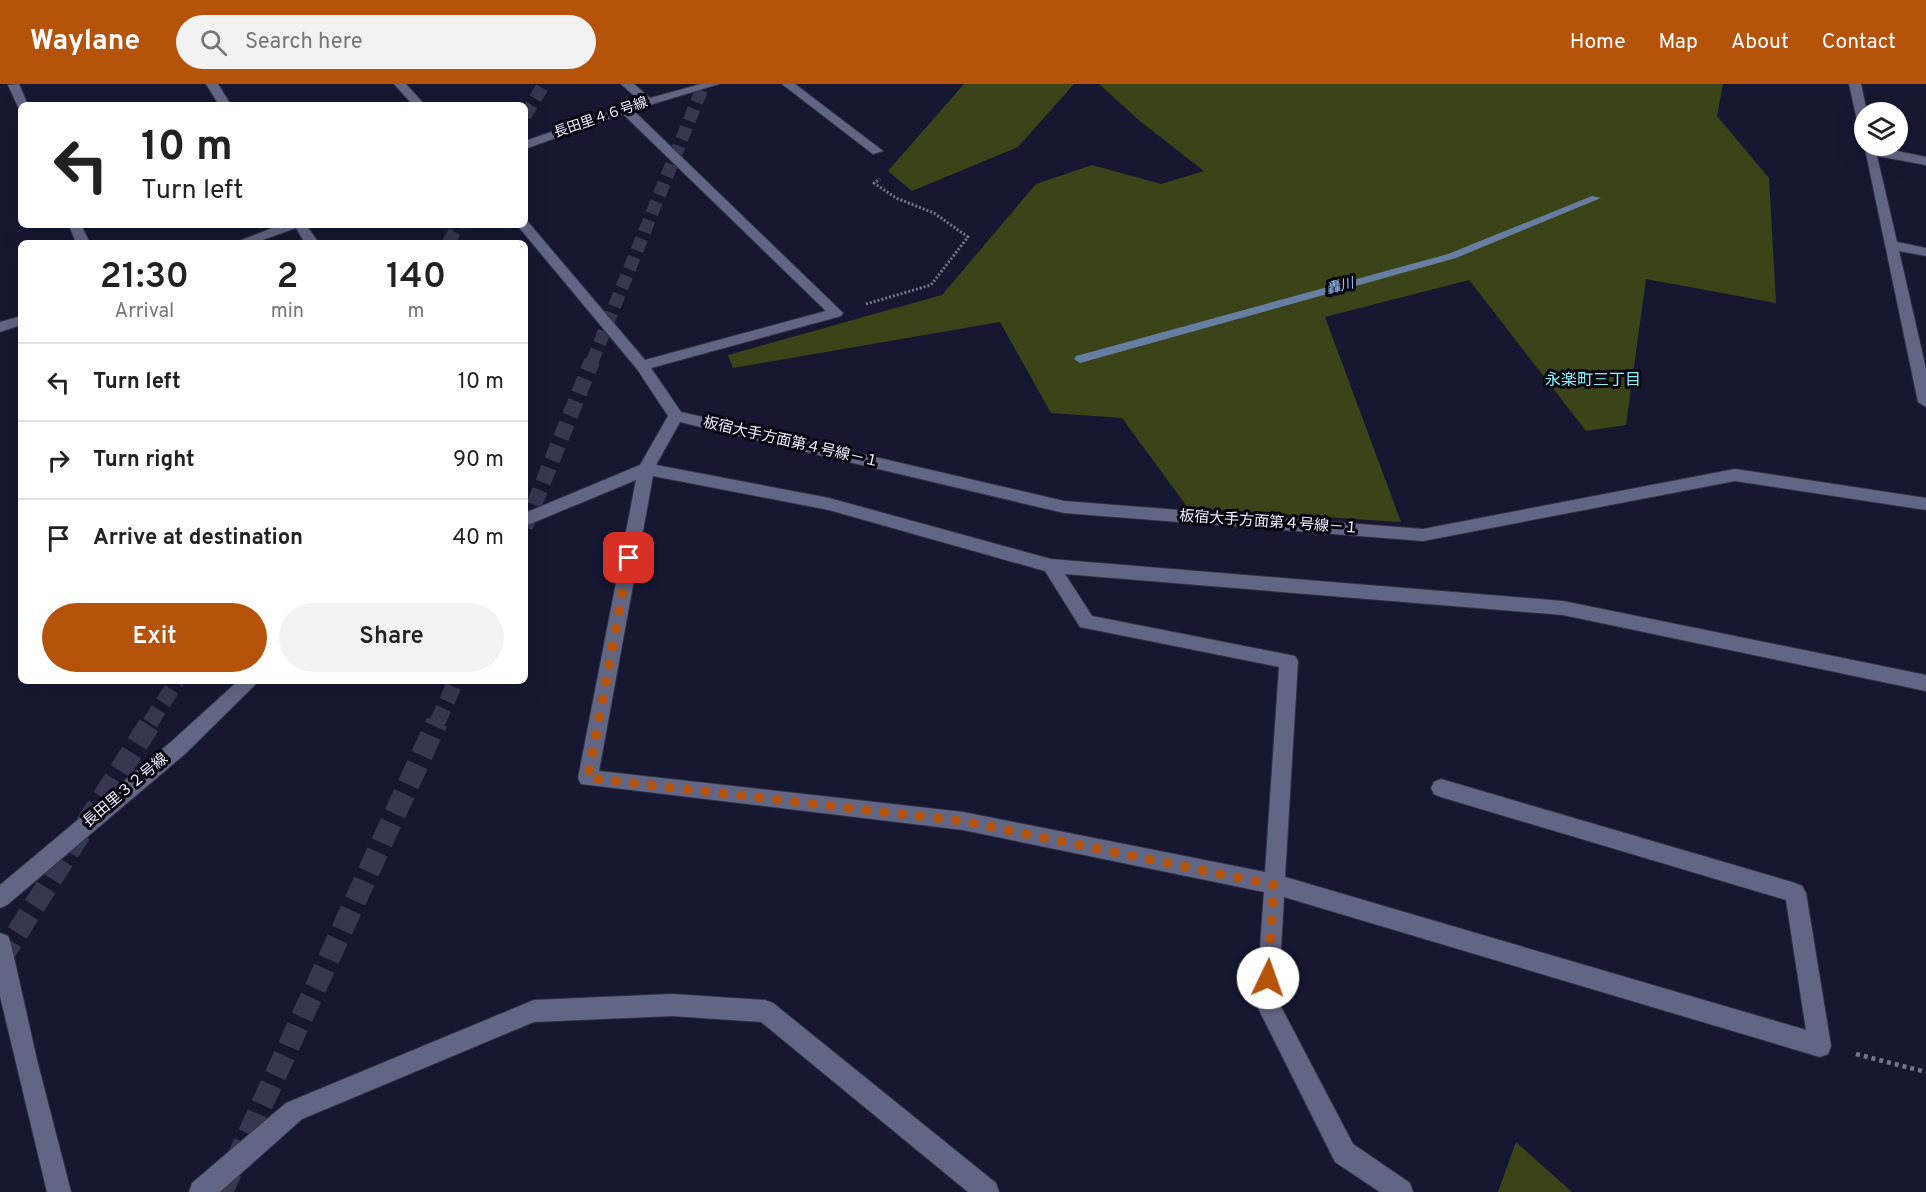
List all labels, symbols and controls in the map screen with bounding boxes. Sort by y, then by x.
search box [176,15,596,69]
text: Waylane [30,24,140,60]
icon: search [197,26,230,59]
text: Search here [245,29,363,56]
text: Home [1570,29,1626,56]
text: Map [1659,29,1698,56]
text: About [1731,29,1789,56]
text: Contact [1822,29,1896,56]
street label: 長田里４６号線 [552,94,650,142]
map controls [1854,102,1908,156]
button: layers [1854,102,1908,156]
text: 10 m [141,122,233,175]
icon: left [42,126,120,204]
text: Turn left [141,174,243,208]
text: 21:30 [100,255,189,301]
text: 2 [276,255,298,301]
text: 140 [386,255,446,301]
water label: 轟川 [1324,275,1358,299]
text: Arrival [115,299,174,325]
text: min [271,299,304,325]
text: m [408,299,425,325]
icon: left [42,366,75,399]
text: Turn left [93,369,181,396]
text: 10 m [458,369,504,396]
district label: 永楽町三丁目 [1545,371,1641,391]
street label: 板宿大手方面第４号線－１ [701,413,881,473]
icon: right [42,444,75,477]
text: Turn right [93,447,195,474]
text: 90 m [453,447,504,474]
street label: 板宿大手方面第４号線－１ [1179,507,1359,539]
icon: arrive [42,522,75,555]
text: Arrive at destination [93,525,303,552]
text: 40 m [452,525,504,552]
pin [603,532,654,583]
icon: arrive [612,541,645,574]
button: Exit [42,603,267,672]
button: Share [279,603,504,672]
street label: 長田里３２号線 [80,750,172,832]
position arrow [1236,946,1300,1010]

